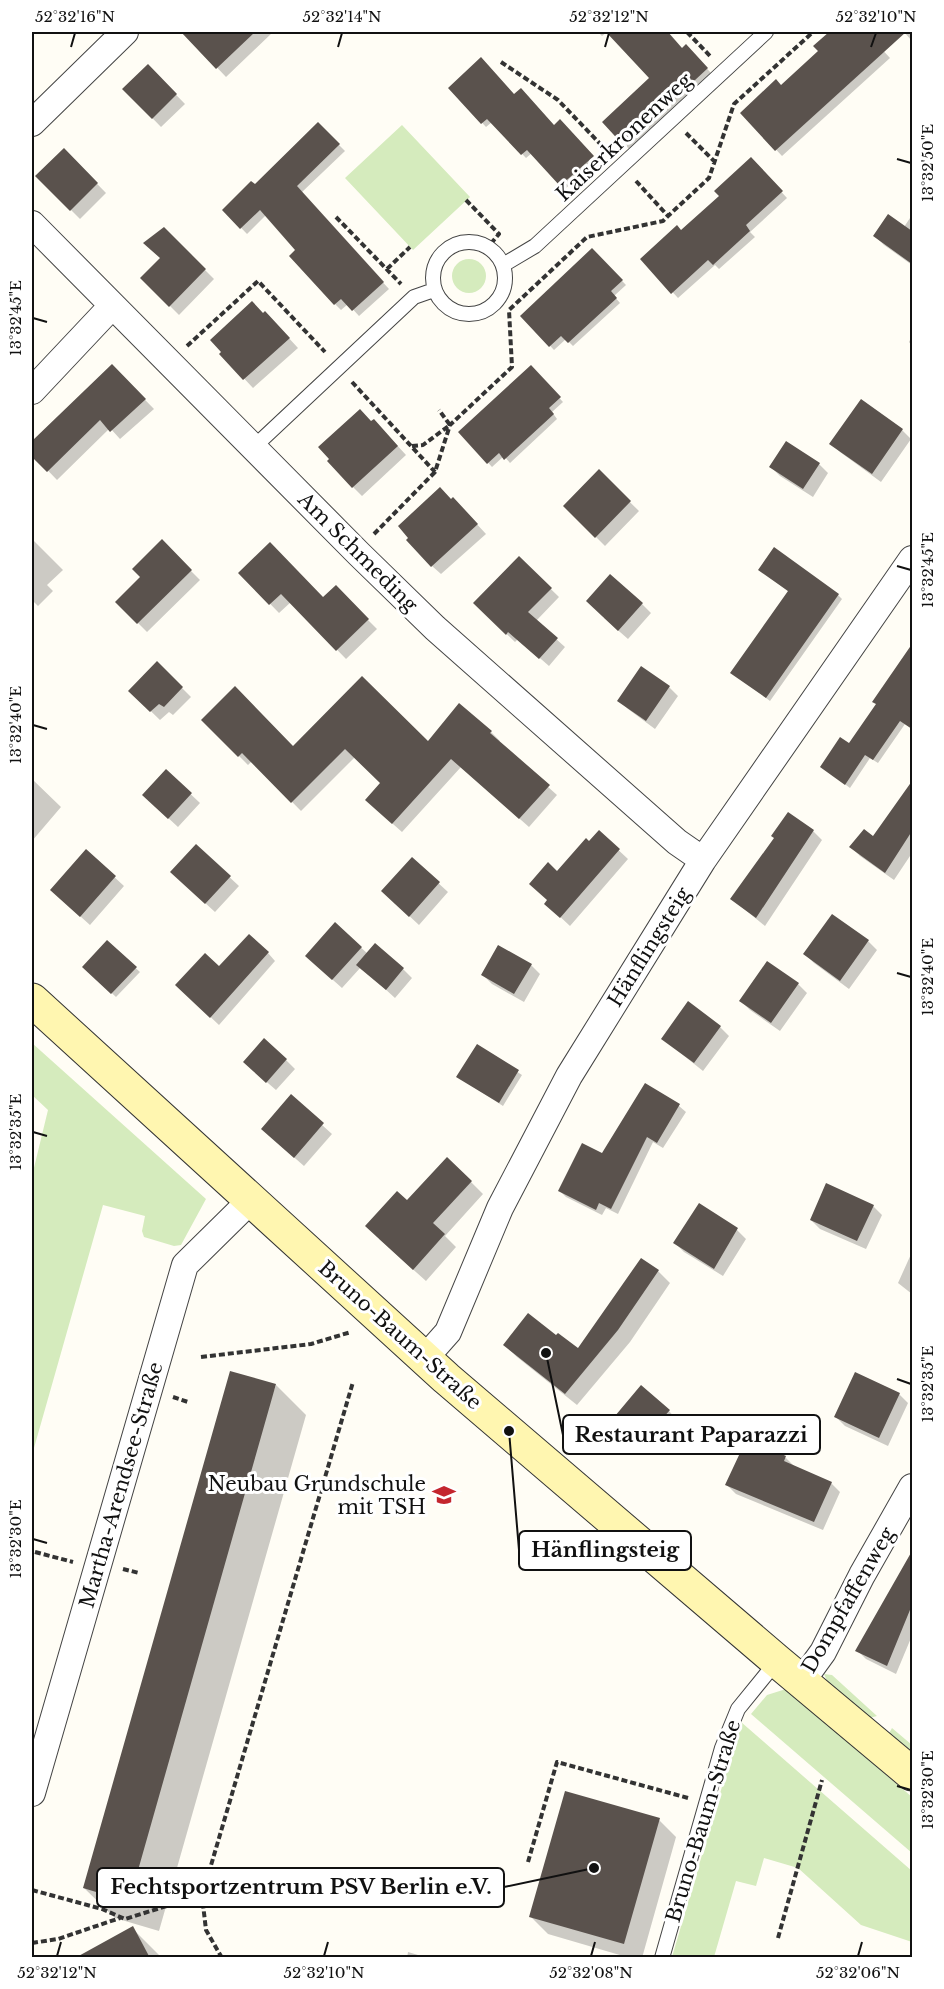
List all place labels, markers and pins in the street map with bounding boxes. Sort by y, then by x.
callout: Restaurant Paparazzi [563,1415,820,1454]
place label: Neubau Grundschule mit TSH [208,1472,426,1519]
school or university icon: Neubau Grundschule mit TSH [431,1482,457,1508]
callout: Hänflingsteig [519,1531,691,1570]
callout: Fechtsportzentrum PSV Berlin e.V. [97,1868,504,1907]

